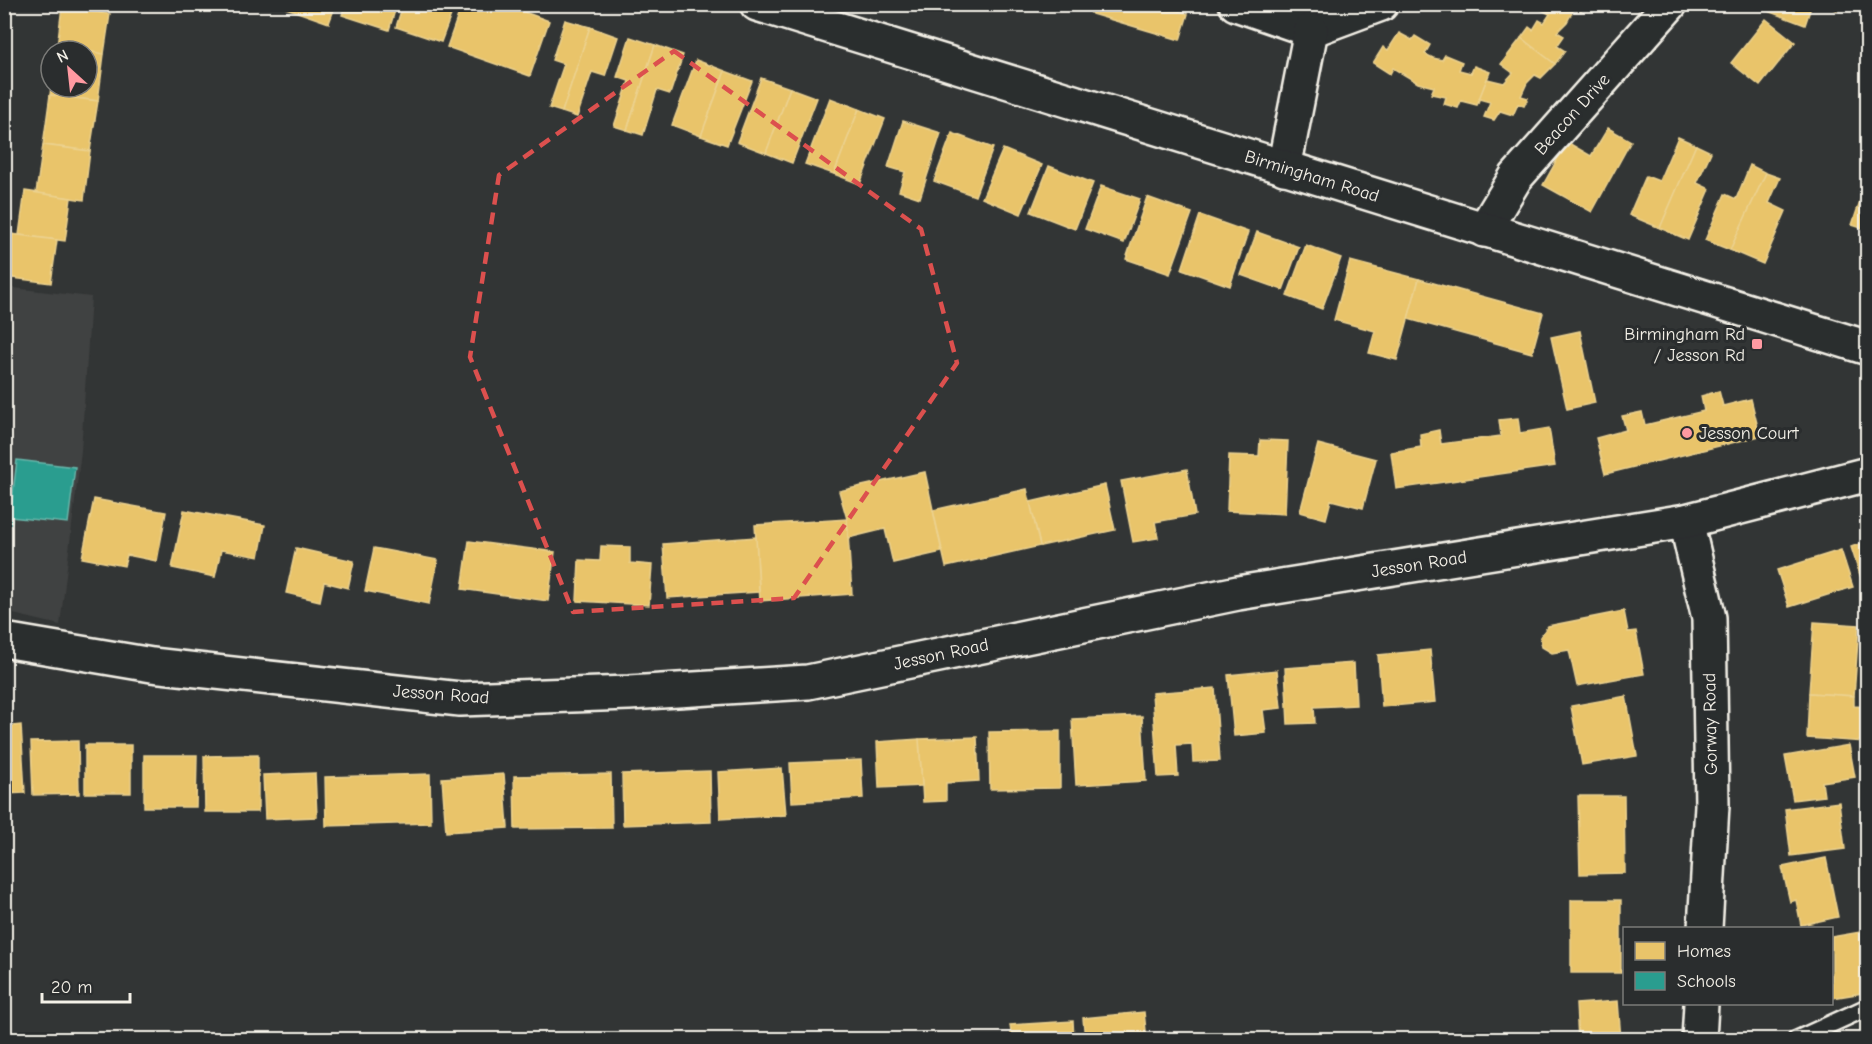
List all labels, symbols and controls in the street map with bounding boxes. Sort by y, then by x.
north arrow [39,39,99,99]
text: N [54,46,71,67]
street label: Beacon Drive [1530,69,1614,159]
street label: Birmingham Road [1242,146,1382,207]
place label: Birmingham Rd / Jesson Rd [1624,324,1745,366]
marker: Birmingham Rd / Jesson Rd [1750,337,1764,351]
place label: Jesson Court [1699,423,1800,444]
marker: Jesson Court [1680,426,1694,440]
street label: Jesson Road [1370,547,1468,582]
street label: Jesson Road [892,634,990,675]
street label: Gorway Road [1699,673,1722,775]
street label: Jesson Road [392,681,490,708]
legend [1623,927,1833,1005]
text: Homes [1677,941,1731,962]
scale bar [42,966,130,1004]
text: Schools [1677,971,1736,992]
text: 20 m [51,977,92,998]

